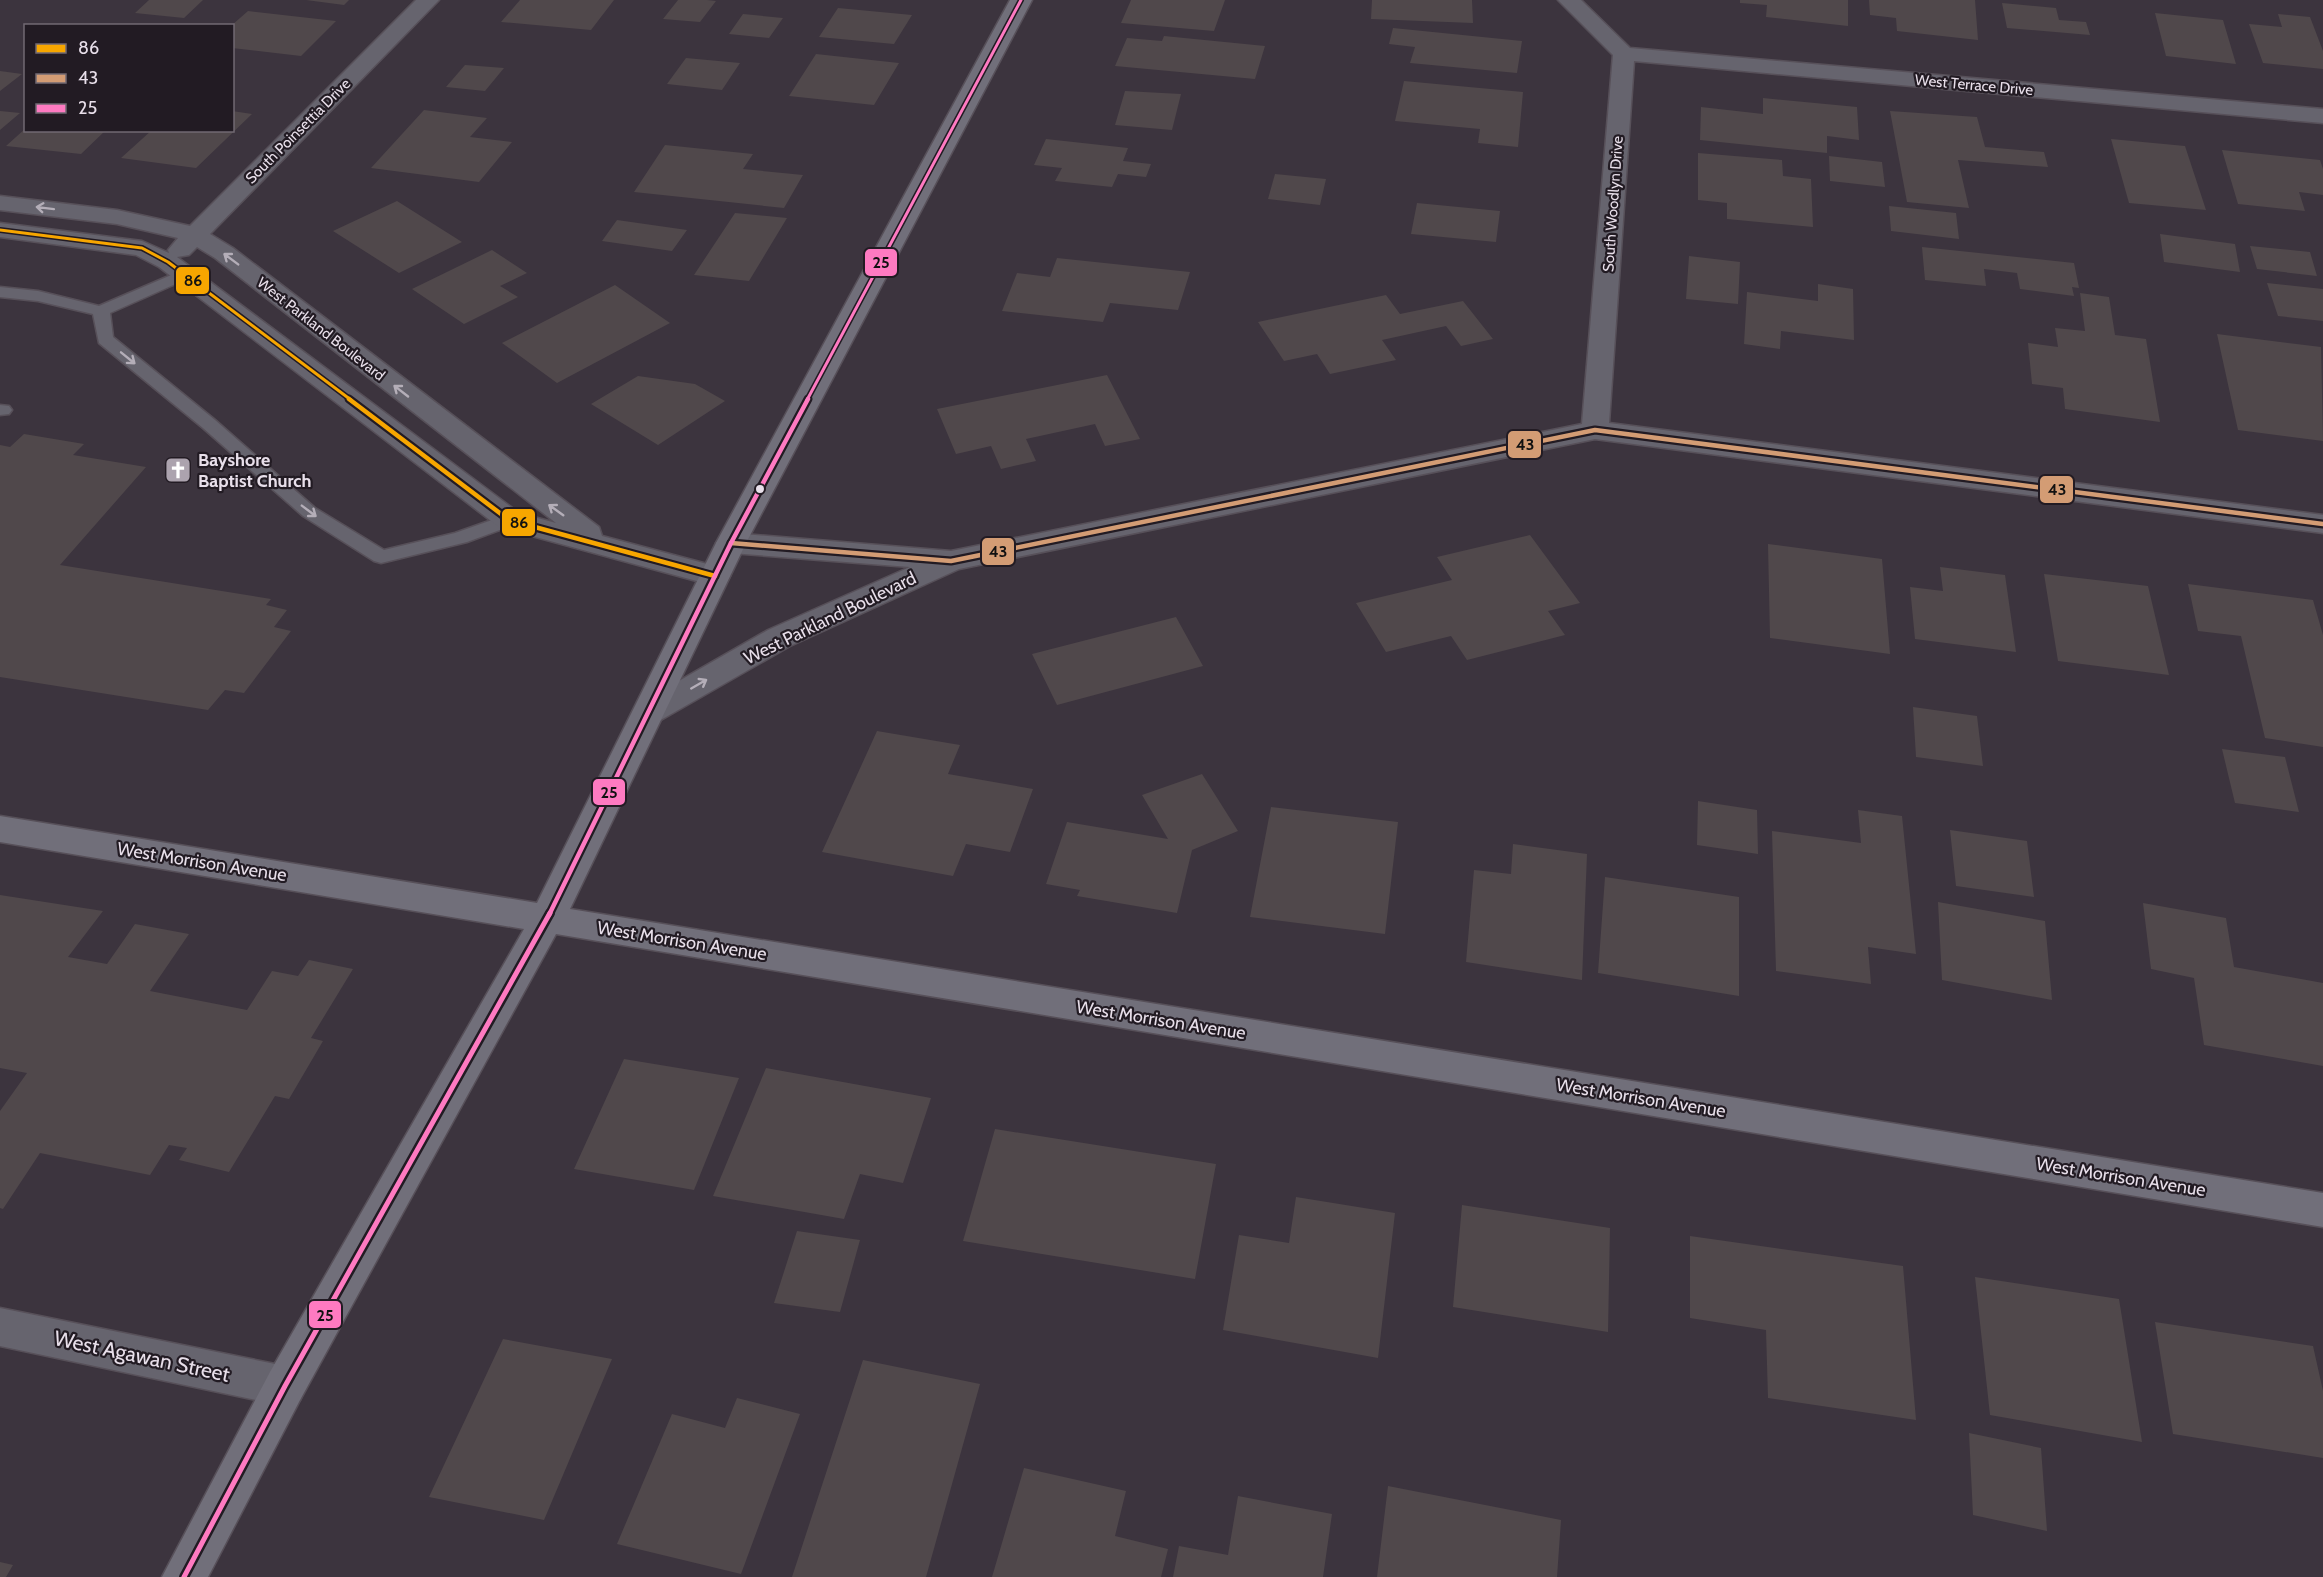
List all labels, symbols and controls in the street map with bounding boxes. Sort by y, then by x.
legend [24,24,234,132]
text: 86 [78,37,99,59]
text: 43 [78,67,98,89]
street label: West Terrace Drive [1914,71,2034,99]
street label: South Poinsettia Drive [242,75,354,187]
text: 25 [78,97,97,119]
street label: South Woodlyn Drive [1599,135,1627,273]
one-way arrow [36,203,56,214]
line badge: 25 [864,248,898,277]
one-way arrow [223,252,239,265]
text: 25 [872,253,890,272]
line badge: 86 [175,266,210,295]
text: 86 [184,271,202,290]
street label: West Parkland Boulevard [253,273,389,385]
one-way arrow [120,352,136,365]
one-way arrow [394,384,410,397]
line badge: 43 [1507,430,1542,459]
text: 43 [1516,435,1534,454]
place label: Bayshore Baptist Church [198,449,311,492]
church icon: Bayshore Baptist Church [163,455,193,485]
line badge: 43 [2039,475,2074,504]
text: 43 [2048,480,2066,499]
unlabelled marker [754,483,766,495]
one-way arrow [548,503,564,516]
one-way arrow [301,505,317,517]
line badge: 86 [501,508,536,537]
text: 86 [510,513,528,532]
line badge: 43 [981,537,1015,566]
text: 43 [989,542,1007,561]
street label: West Parkland Boulevard [740,567,920,669]
one-way arrow [690,678,707,690]
line badge: 25 [592,778,626,806]
text: 25 [600,783,618,802]
street label: West Morrison Avenue [116,838,288,886]
street label: West Morrison Avenue [596,917,768,965]
street label: West Morrison Avenue [1075,996,1247,1044]
street label: West Morrison Avenue [1555,1074,1727,1122]
street label: West Morrison Avenue [2035,1153,2207,1201]
line badge: 25 [308,1300,342,1329]
text: 25 [316,1306,334,1325]
street label: West Agawan Street [52,1325,232,1387]

